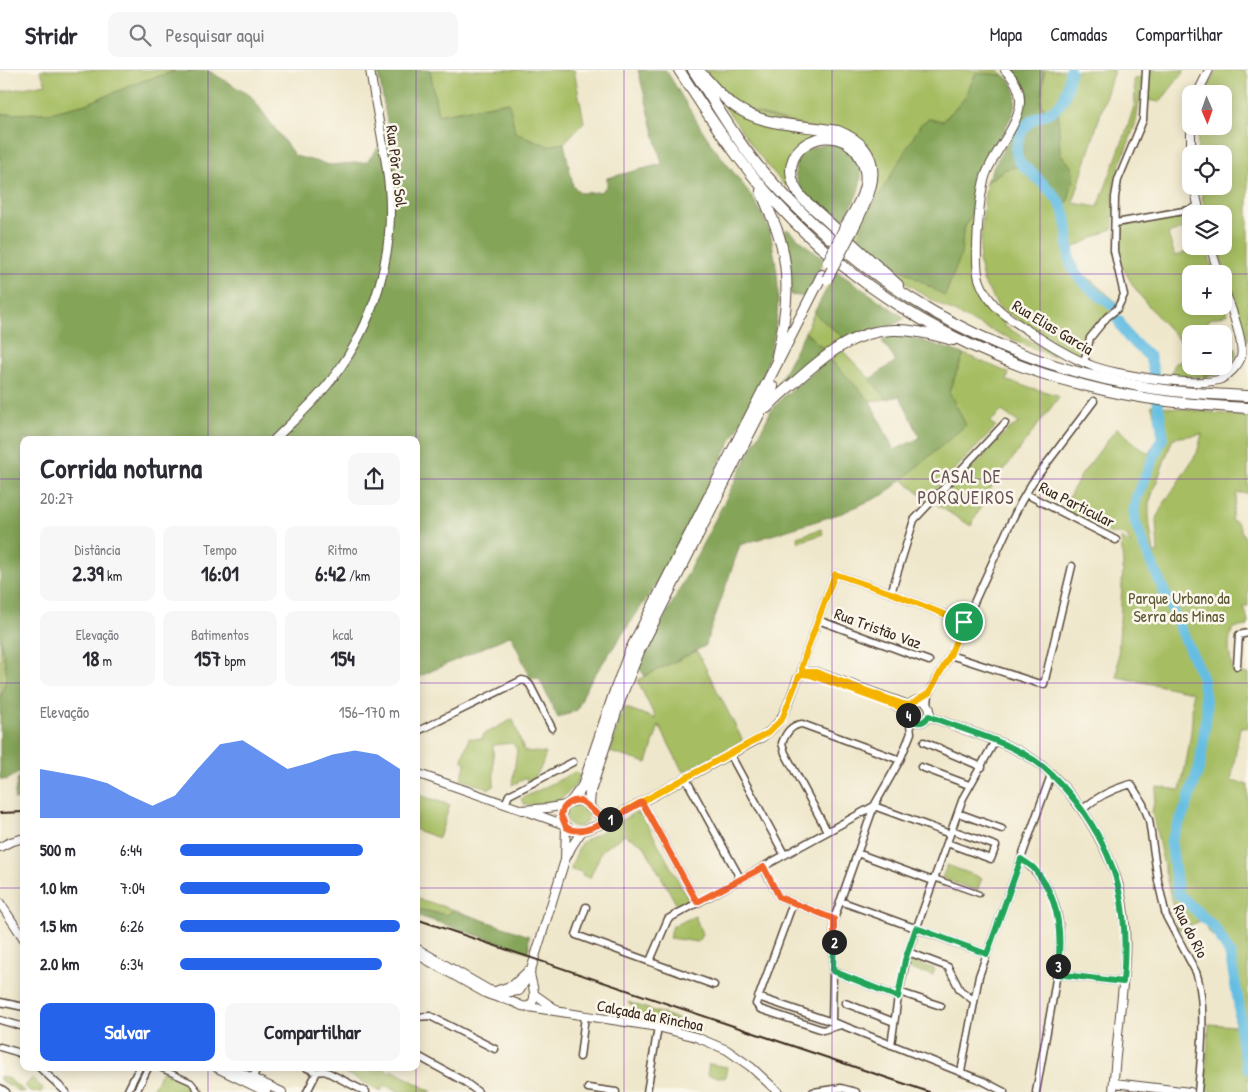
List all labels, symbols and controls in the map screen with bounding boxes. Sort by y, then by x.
search box [108,12,458,57]
text: Stridr [25,19,78,51]
icon: search [126,21,154,49]
text: Pesquisar aqui [166,22,265,48]
text: Mapa [990,22,1022,47]
text: Camadas [1050,22,1107,47]
text: Compartilhar [1135,22,1223,47]
north arrow [1182,85,1232,135]
map controls [1182,85,1232,375]
street label: Rua Pôr do Sol [381,124,413,209]
button: locate [1182,145,1232,195]
button: layers [1182,205,1232,255]
button: + [1182,265,1232,315]
street label: Rua Elias Garcia [1008,294,1098,360]
button: − [1182,325,1232,375]
text: Corrida noturna [40,449,202,487]
button: share [348,453,400,505]
district label: CASAL DE PORQUEIROS [917,464,1015,510]
street label: Rua Particular [1035,476,1119,532]
text: 20:27 [40,487,74,509]
text: Distância [74,540,120,559]
text: Tempo [203,540,237,559]
text: Ritmo [328,540,357,559]
text: 2.39 [72,559,104,588]
text: 16:01 [201,559,239,588]
text: 6:42 [315,559,346,588]
text: km [104,566,122,585]
text: /km [346,566,370,585]
park label: Parque Urbano da Serra das Minas [1128,587,1230,627]
pin [943,601,985,643]
street label: Rua Tristão Vaz [831,602,925,654]
icon: arrive [950,608,978,636]
text: Elevação [76,625,119,644]
text: Batimentos [191,625,249,644]
text: kcal [332,625,353,644]
text: 18 [83,644,99,673]
text: 157 [194,644,221,673]
text: 154 [330,644,355,673]
text: m [99,651,112,670]
text: bpm [221,651,246,670]
text: Elevação [40,701,89,723]
text: 156–170 m [339,701,400,723]
pin: 4 [896,702,920,728]
text: 4 [906,706,911,725]
pin: 1 [598,806,622,832]
text: 1 [608,810,613,829]
text: 500 m [40,839,76,861]
text: 6:44 [120,839,142,861]
text: 1.0 km [40,877,78,899]
text: 7:04 [120,877,145,899]
street label: Rua do Rio [1168,900,1214,962]
text: 1.5 km [40,915,77,937]
text: 6:26 [120,915,144,937]
pin: 2 [822,930,846,954]
text: 2 [831,933,838,952]
text: 2.0 km [40,953,79,975]
text: 6:34 [120,953,143,975]
pin: 3 [1046,954,1070,978]
text: 3 [1055,957,1062,976]
street label: Calçada da Rinchoa [595,994,705,1036]
button: Salvar [40,1003,215,1061]
button: Compartilhar [225,1003,400,1061]

